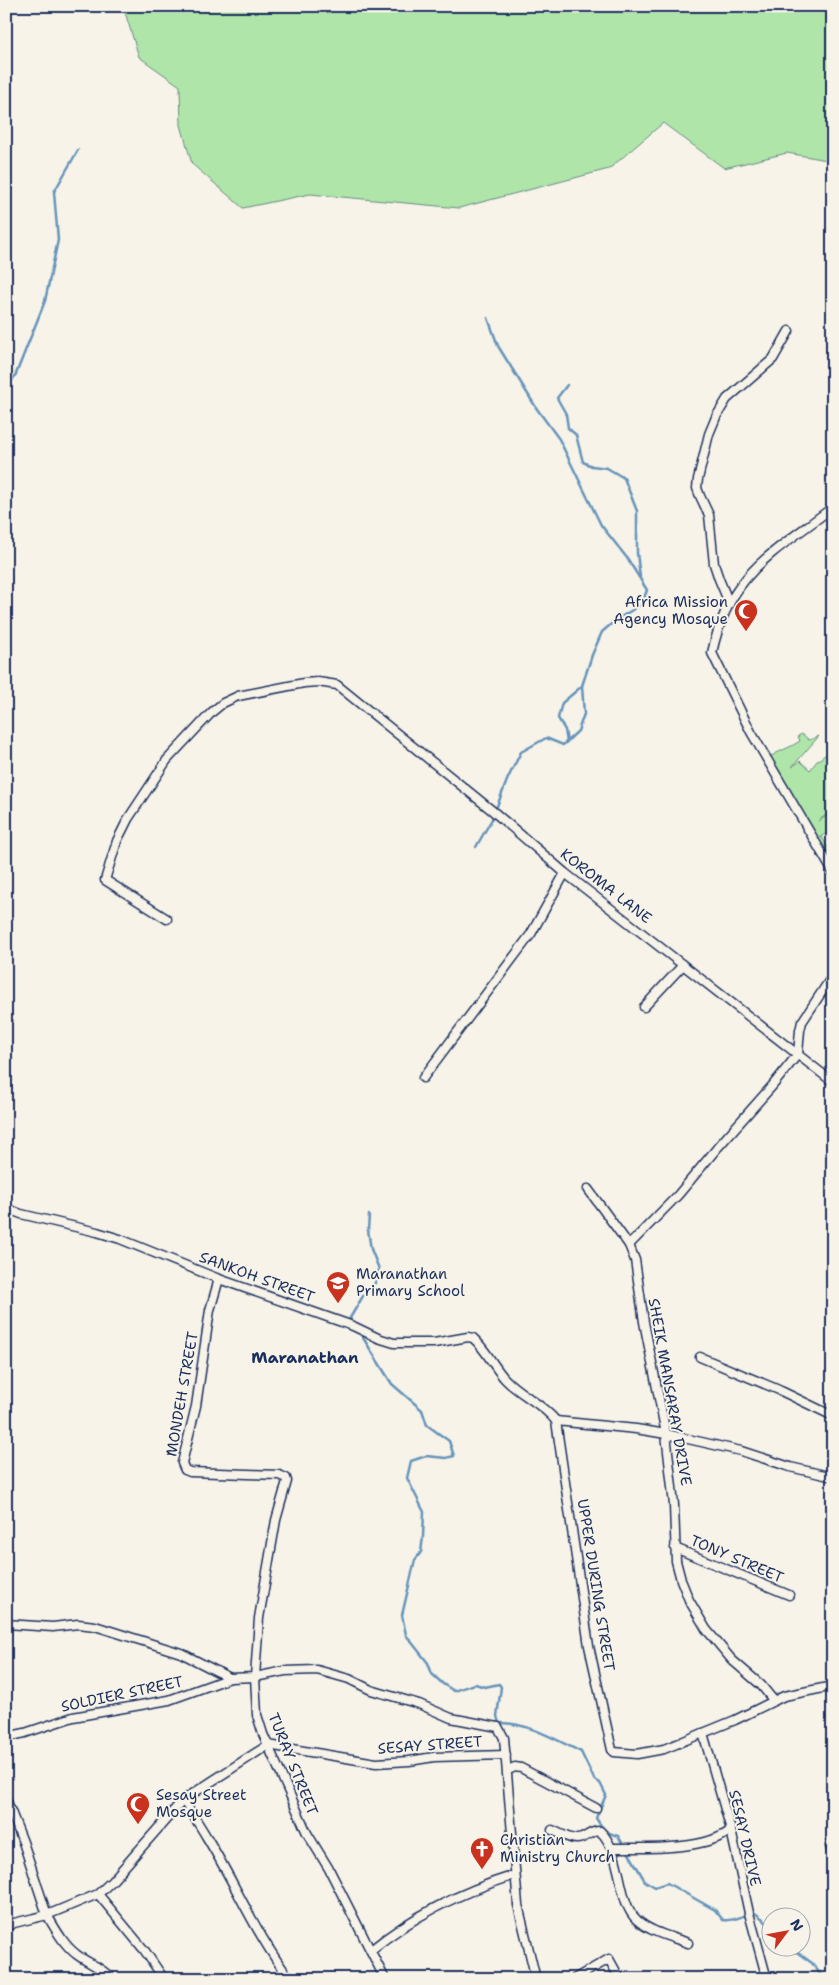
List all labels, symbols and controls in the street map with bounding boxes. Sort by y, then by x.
place label: Africa Mission Agency Mosque [613,592,728,629]
mosque icon: Africa Mission Agency Mosque [733,598,759,632]
street label: KOROMA LANE [556,844,656,928]
street label: SANKOH STREET [197,1247,317,1307]
place label: Maranathan Primary School [356,1264,465,1301]
school or university icon: Maranathan Primary School [325,1270,351,1304]
street label: SHEIK MANSARAY DRIVE [644,1297,696,1487]
street label: MONDEH STREET [161,1330,203,1458]
district label: Maranathan [251,1347,359,1368]
street label: UPPER DURING STREET [573,1498,619,1672]
street label: TONY STREET [687,1530,787,1588]
street label: SOLDIER STREET [59,1671,185,1717]
street label: TURAY STREET [263,1710,323,1818]
street label: SESAY STREET [377,1731,483,1759]
place label: Sesay Street Mosque [156,1785,247,1822]
street label: SESAY DRIVE [724,1788,766,1888]
mosque icon: Sesay Street Mosque [125,1791,151,1825]
place label: Christian Ministry Church [500,1830,615,1867]
church icon: Christian Ministry Church [469,1836,495,1870]
north arrow [762,1908,812,1958]
text: N [786,1916,808,1935]

